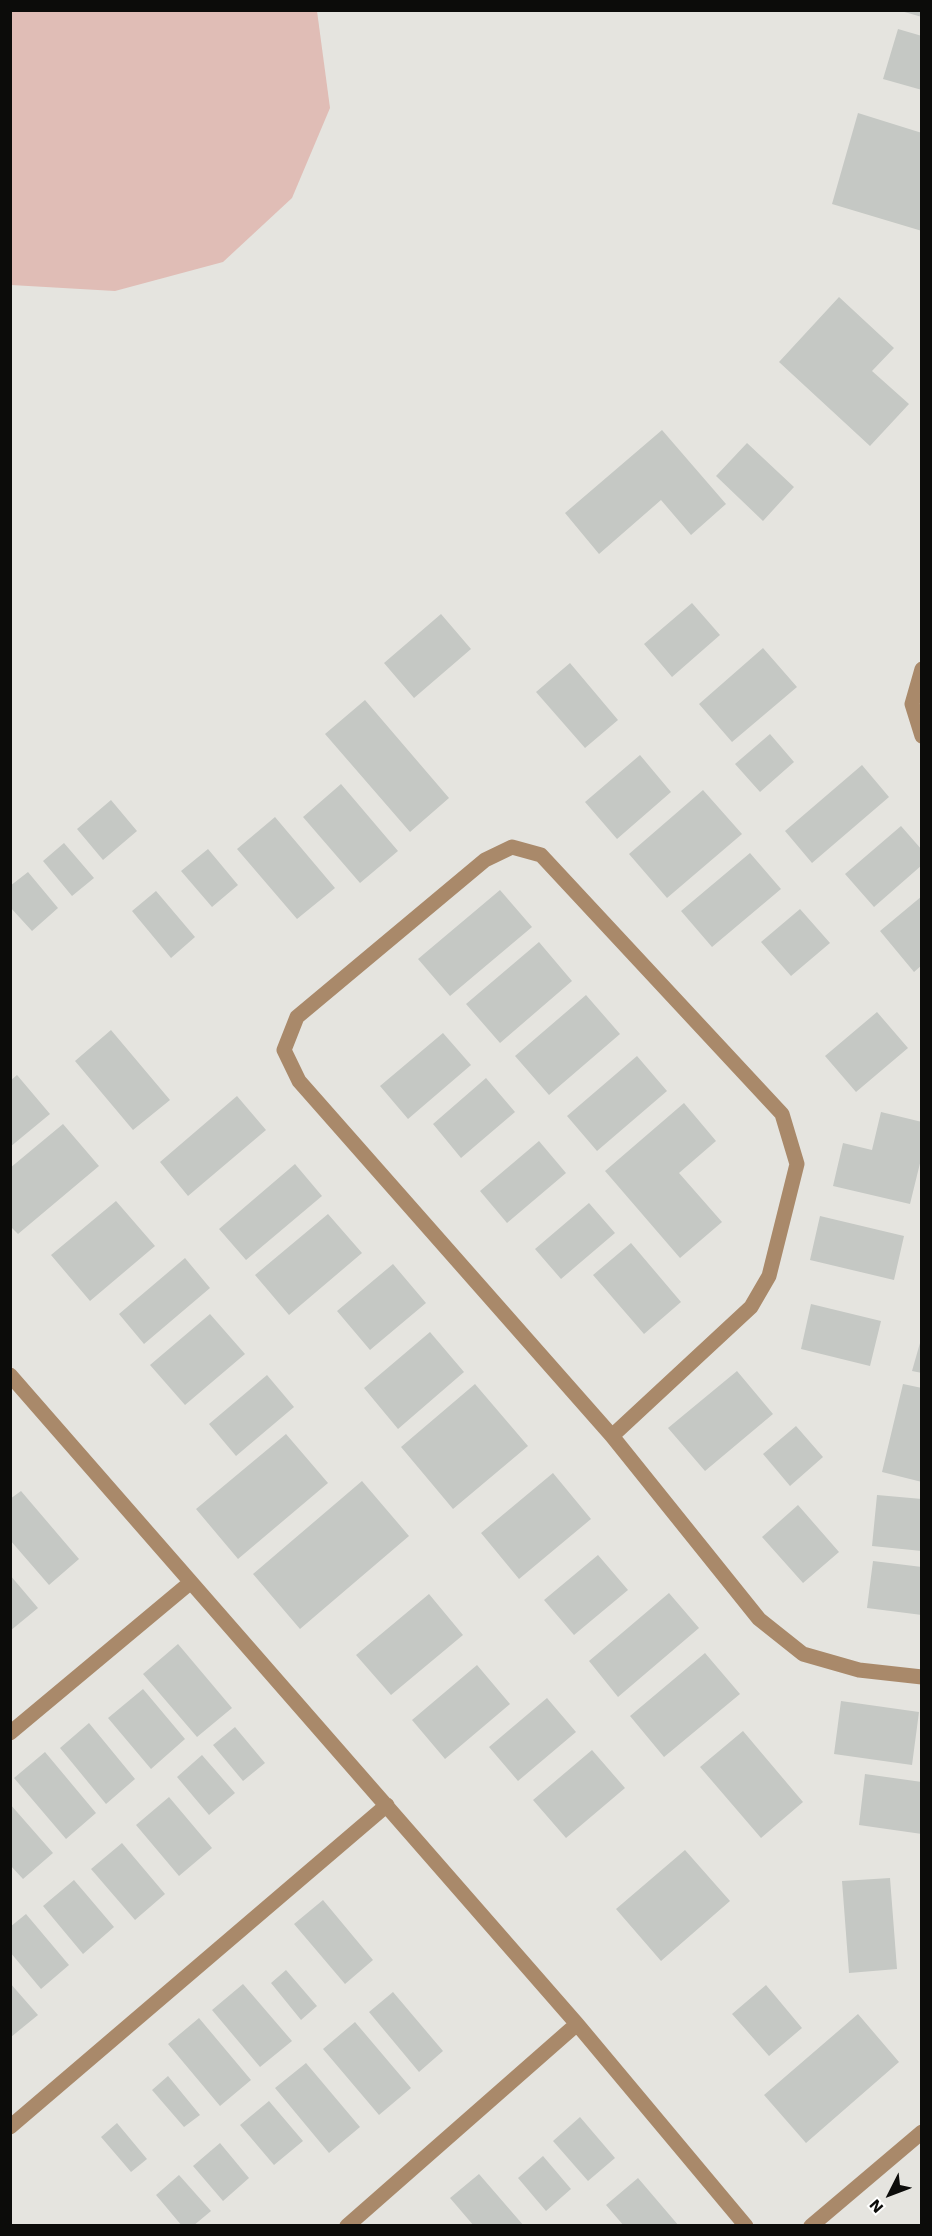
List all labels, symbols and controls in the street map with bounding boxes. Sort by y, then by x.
north arrow [860,2164,920,2224]
text: N [865,2196,887,2217]

